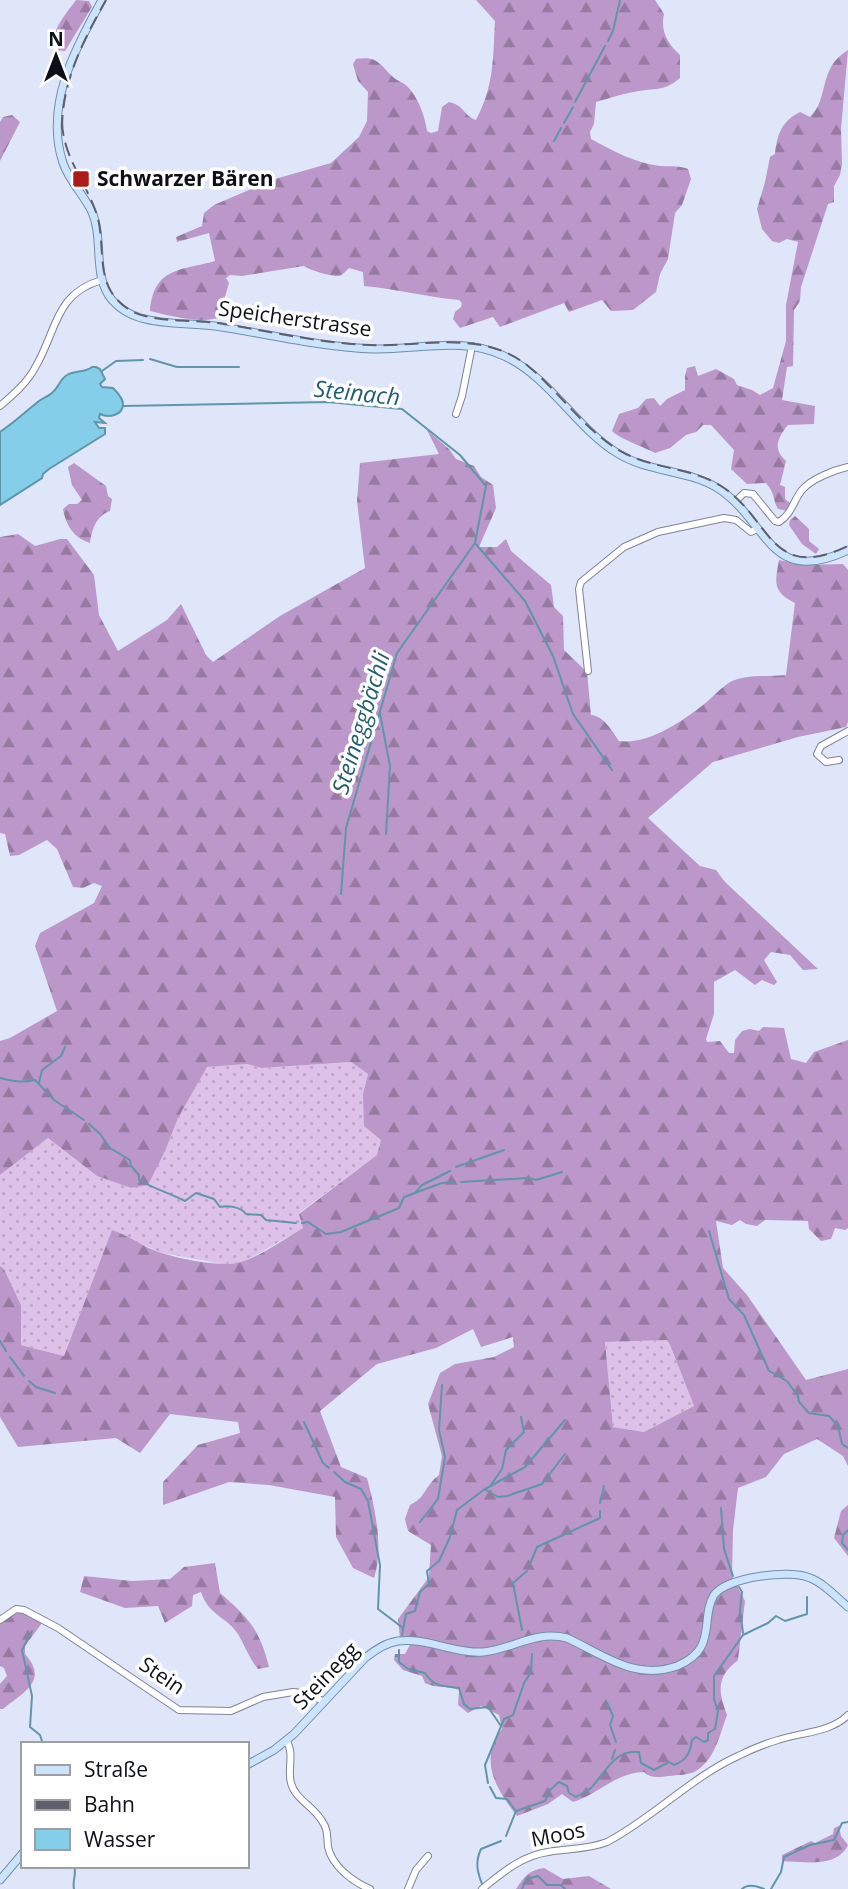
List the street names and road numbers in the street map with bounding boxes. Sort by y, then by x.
street label: Speicherstrasse [217,293,374,343]
street label: Steinegg [286,1636,364,1715]
street label: Stein [134,1650,191,1700]
street label: Moos [529,1815,587,1853]

